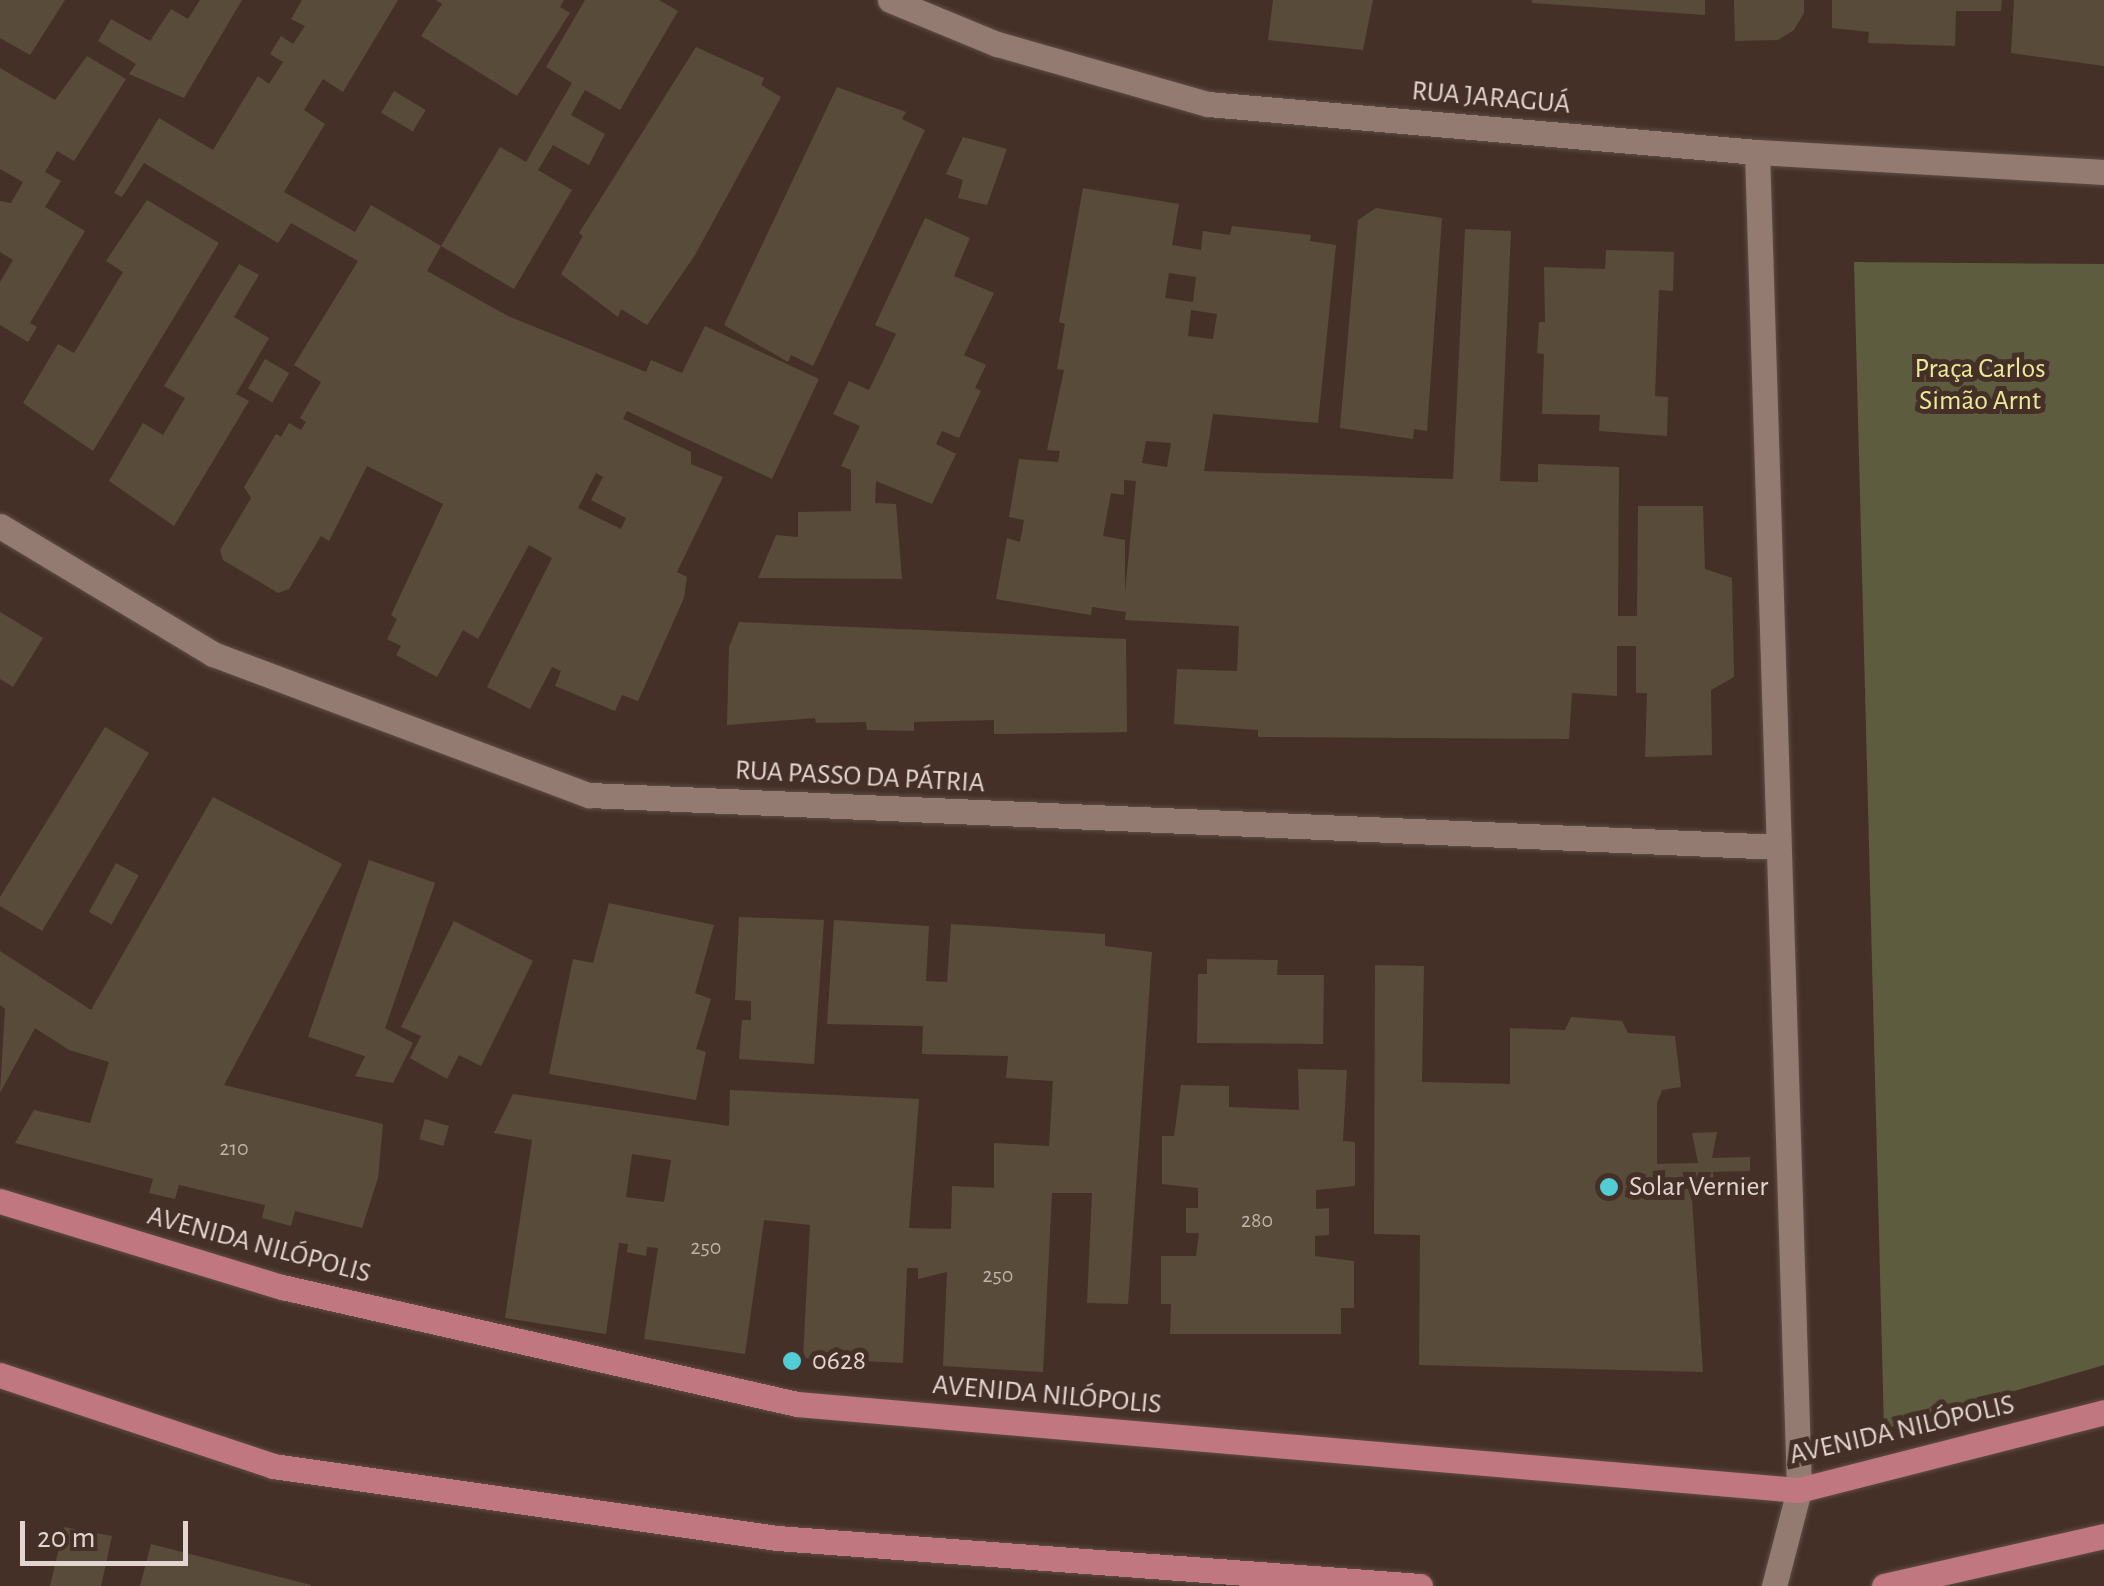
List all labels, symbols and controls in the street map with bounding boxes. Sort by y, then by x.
street label: RUA JARAGUÁ [1410,74,1572,122]
park label: Praça Carlos Simão Arnt [1914,352,2046,418]
street label: RUA PASSO DA PÁTRIA [734,754,986,800]
house number: 210 [219,1136,249,1162]
place label: Solar Vernier [1629,1170,1768,1204]
marker: Solar Vernier [1598,1176,1620,1198]
street label: AVENIDA NILÓPOLIS [144,1199,374,1291]
house number: 280 [1241,1208,1273,1234]
house number: 250 [691,1235,721,1261]
house number: 250 [983,1263,1013,1289]
place label: 0628 [812,1344,866,1378]
marker: 0628 [781,1350,803,1372]
street label: AVENIDA NILÓPOLIS [931,1368,1163,1422]
street label: AVENIDA NILÓPOLIS [1786,1388,2018,1472]
scale bar [25,1501,192,1563]
text: 20 m [37,1523,95,1553]

